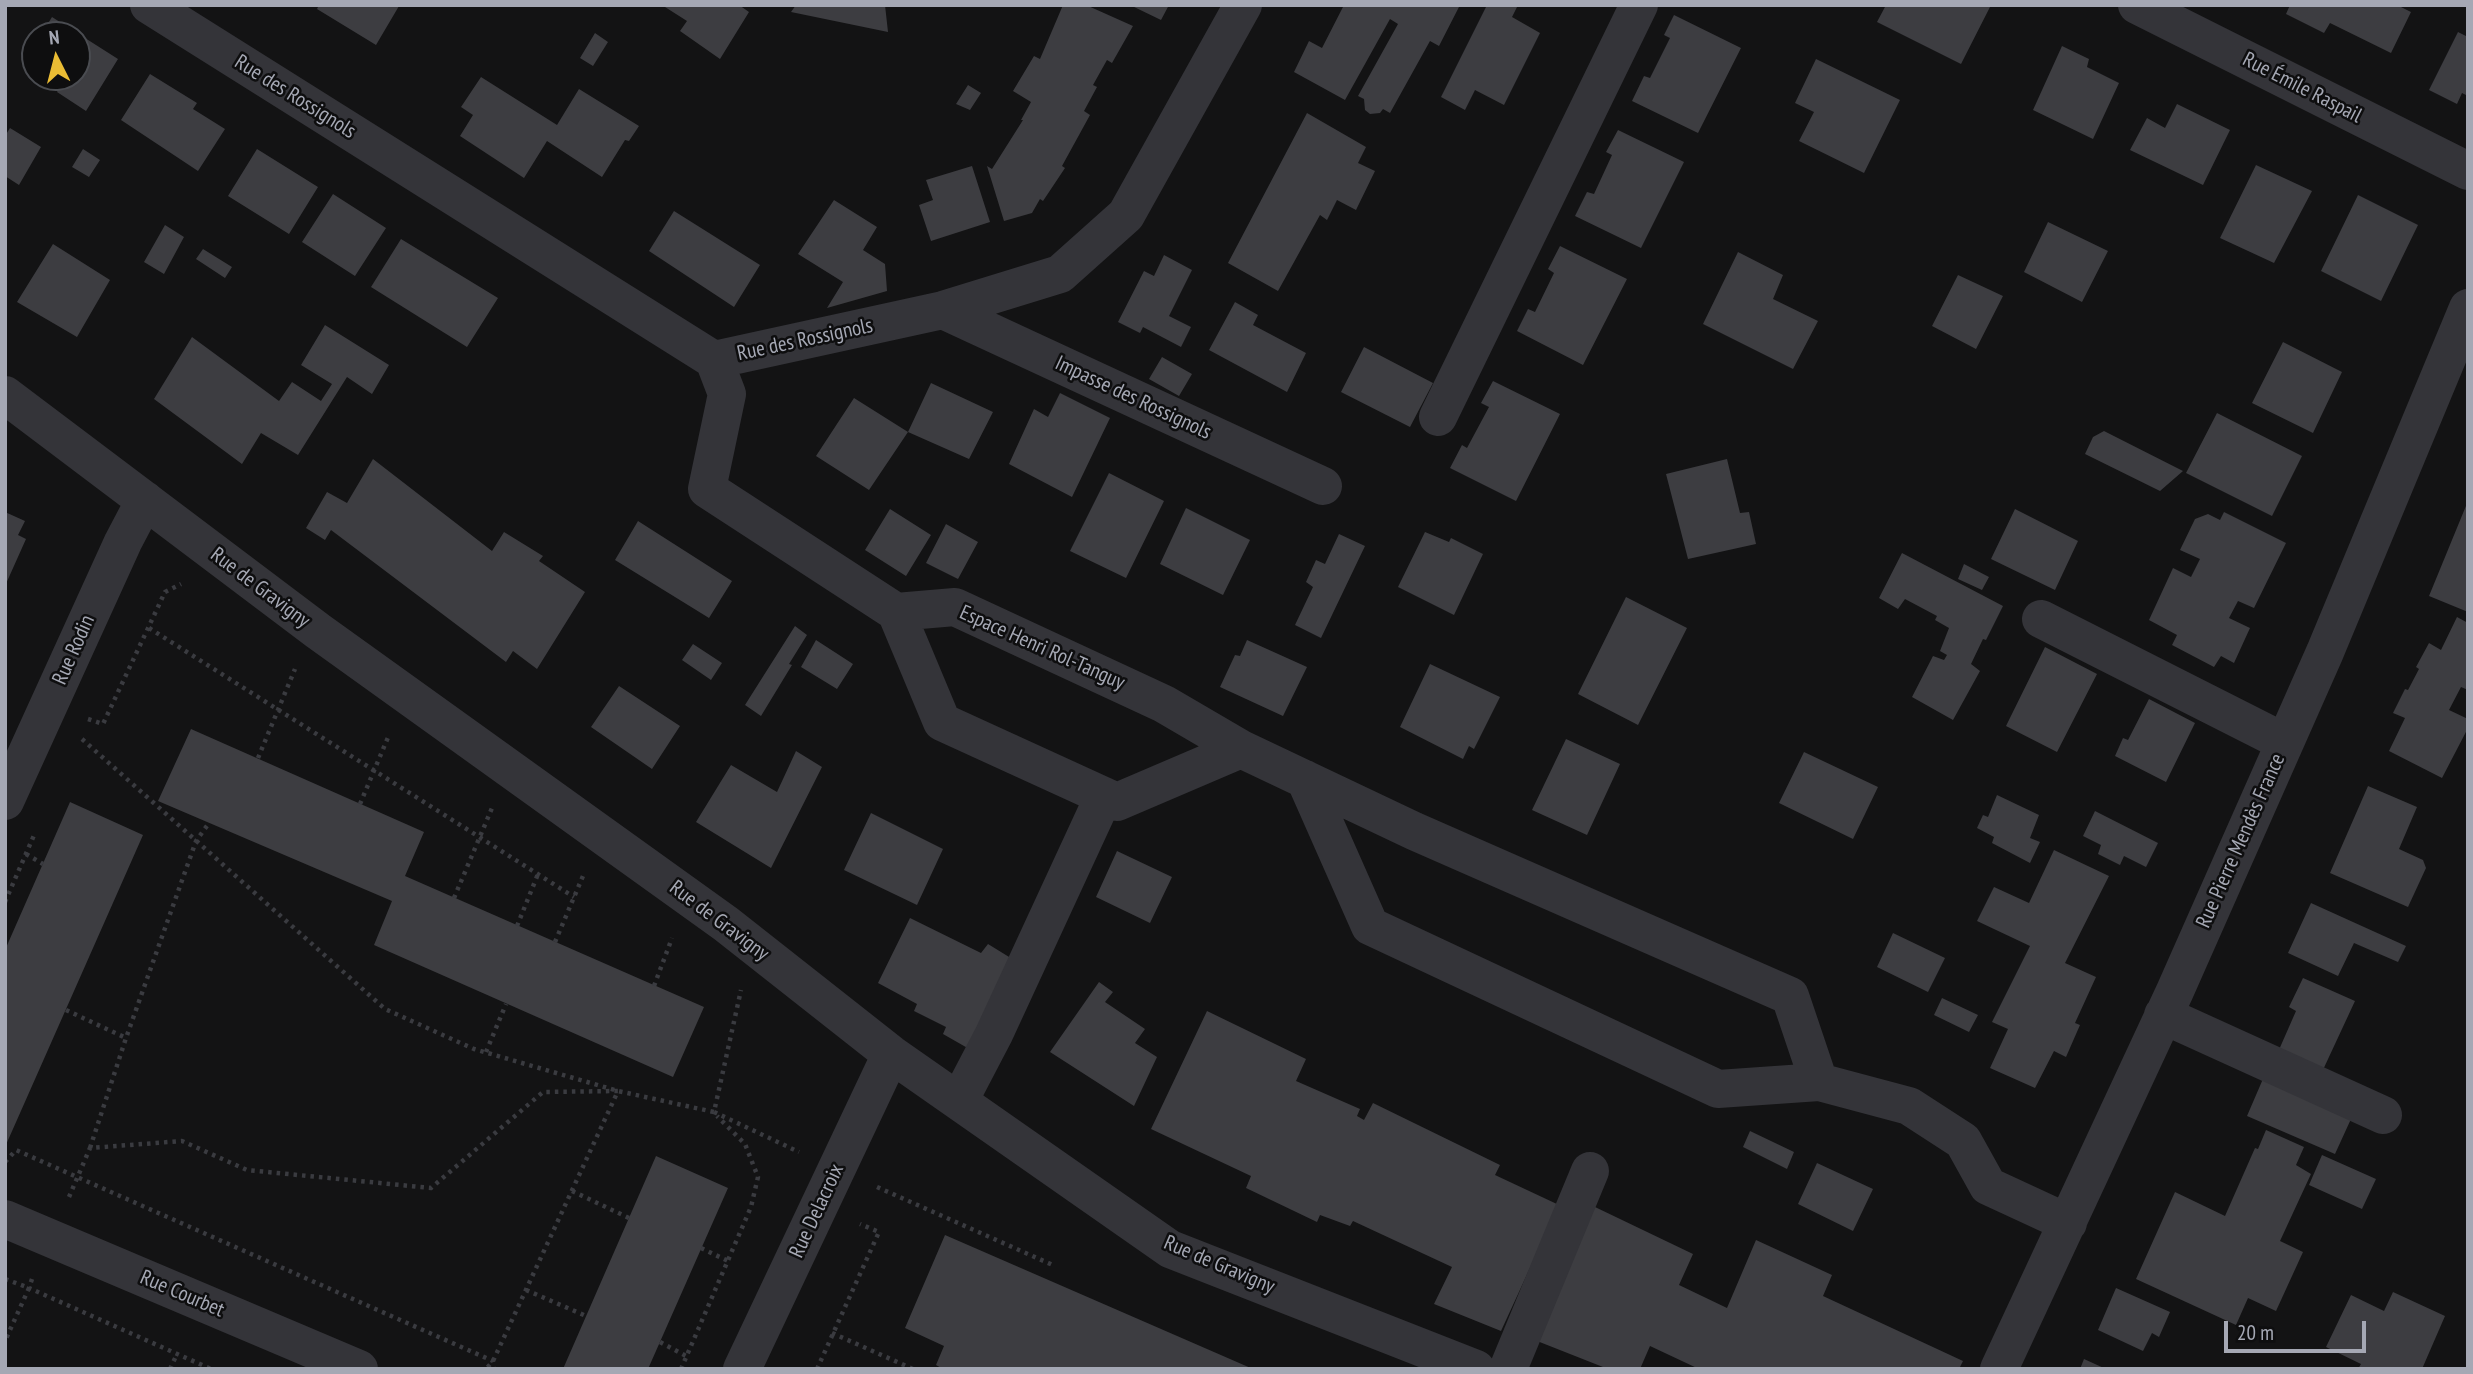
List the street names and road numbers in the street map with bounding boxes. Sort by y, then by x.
street label: Rue Émile Raspail [2238,47,2366,129]
street label: Rue des Rossignols [230,50,360,144]
street label: Rue des Rossignols [735,313,875,367]
street label: Impasse des Rossignols [1051,351,1215,445]
street label: Rue de Gravigny [205,542,315,634]
street label: Espace Henri Rol-Tanguy [956,600,1128,696]
street label: Rue Rodin [48,611,100,689]
street label: Rue Pierre Mendès France [2191,750,2291,932]
street label: Rue de Gravigny [664,875,774,967]
street label: Rue Delacroix [784,1160,850,1262]
street label: Rue de Gravigny [1160,1230,1278,1300]
street label: Rue Courbet [136,1265,228,1323]

